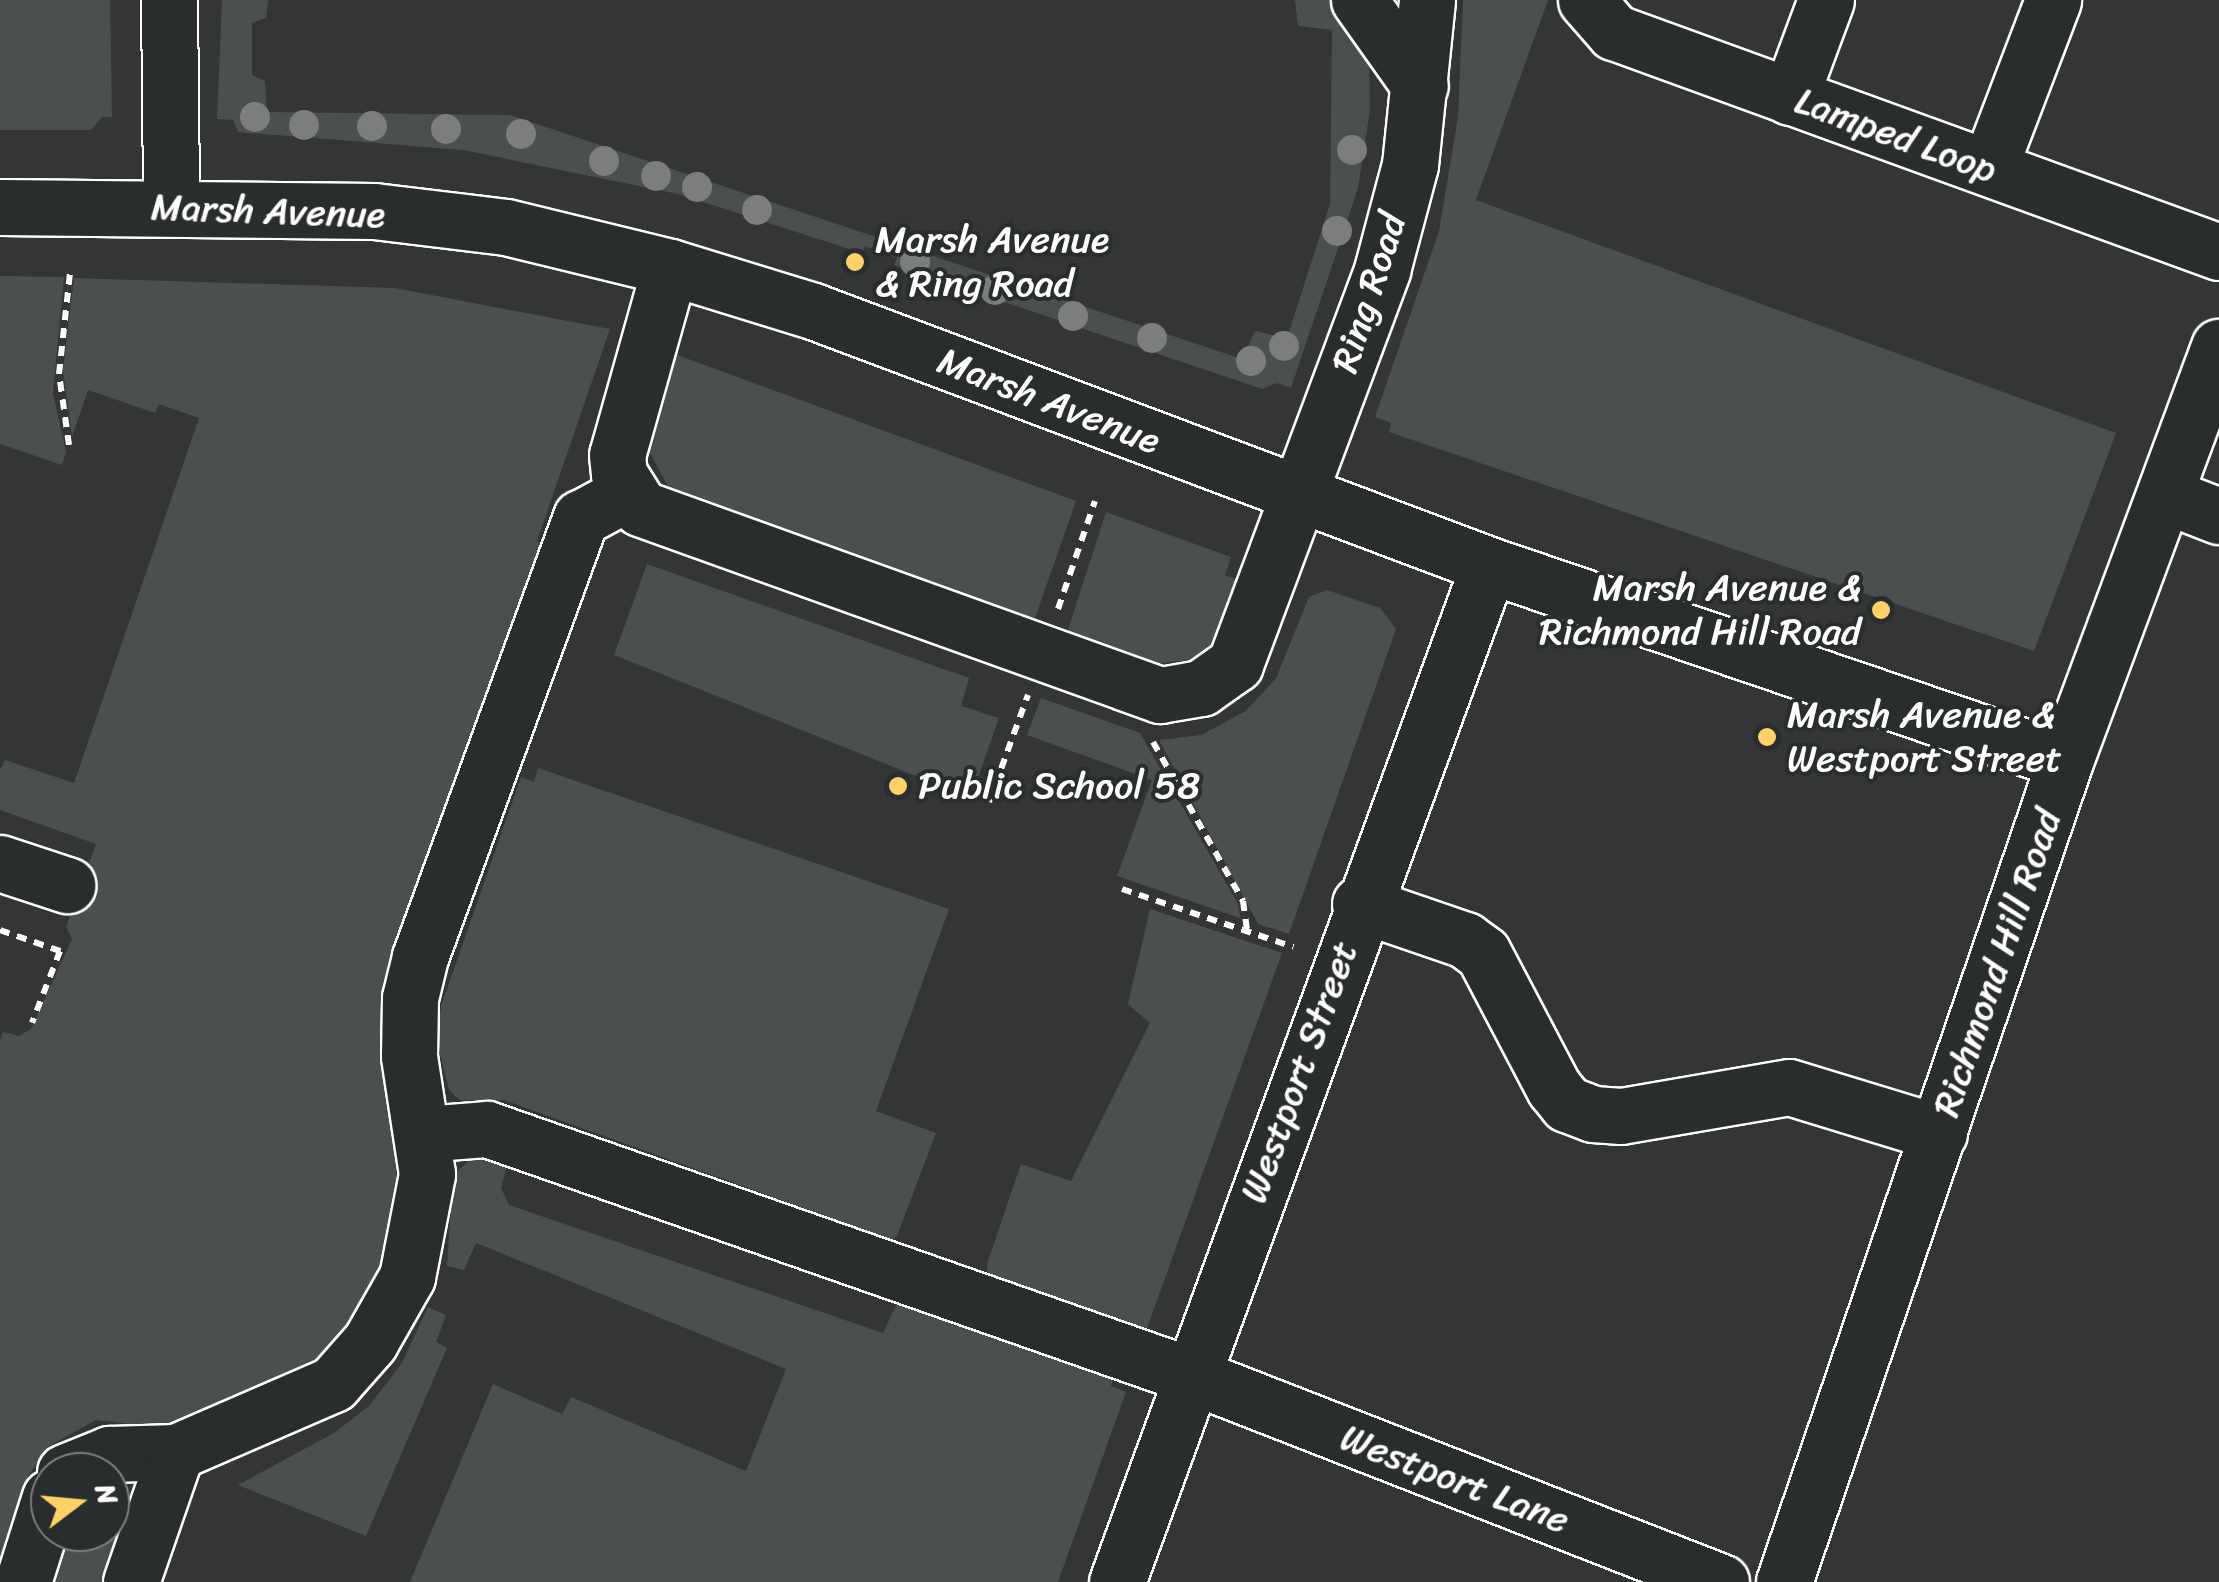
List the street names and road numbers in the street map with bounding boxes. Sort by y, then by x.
street label: Lamped Loop [1789,77,2003,193]
street label: Marsh Avenue [150,184,386,238]
street label: Ring Road [1322,208,1416,378]
street label: Marsh Avenue [931,338,1167,464]
street label: Richmond Hill Road [1923,803,2071,1123]
street label: Westport Street [1231,935,1367,1209]
street label: Westport Lane [1334,1415,1576,1543]

